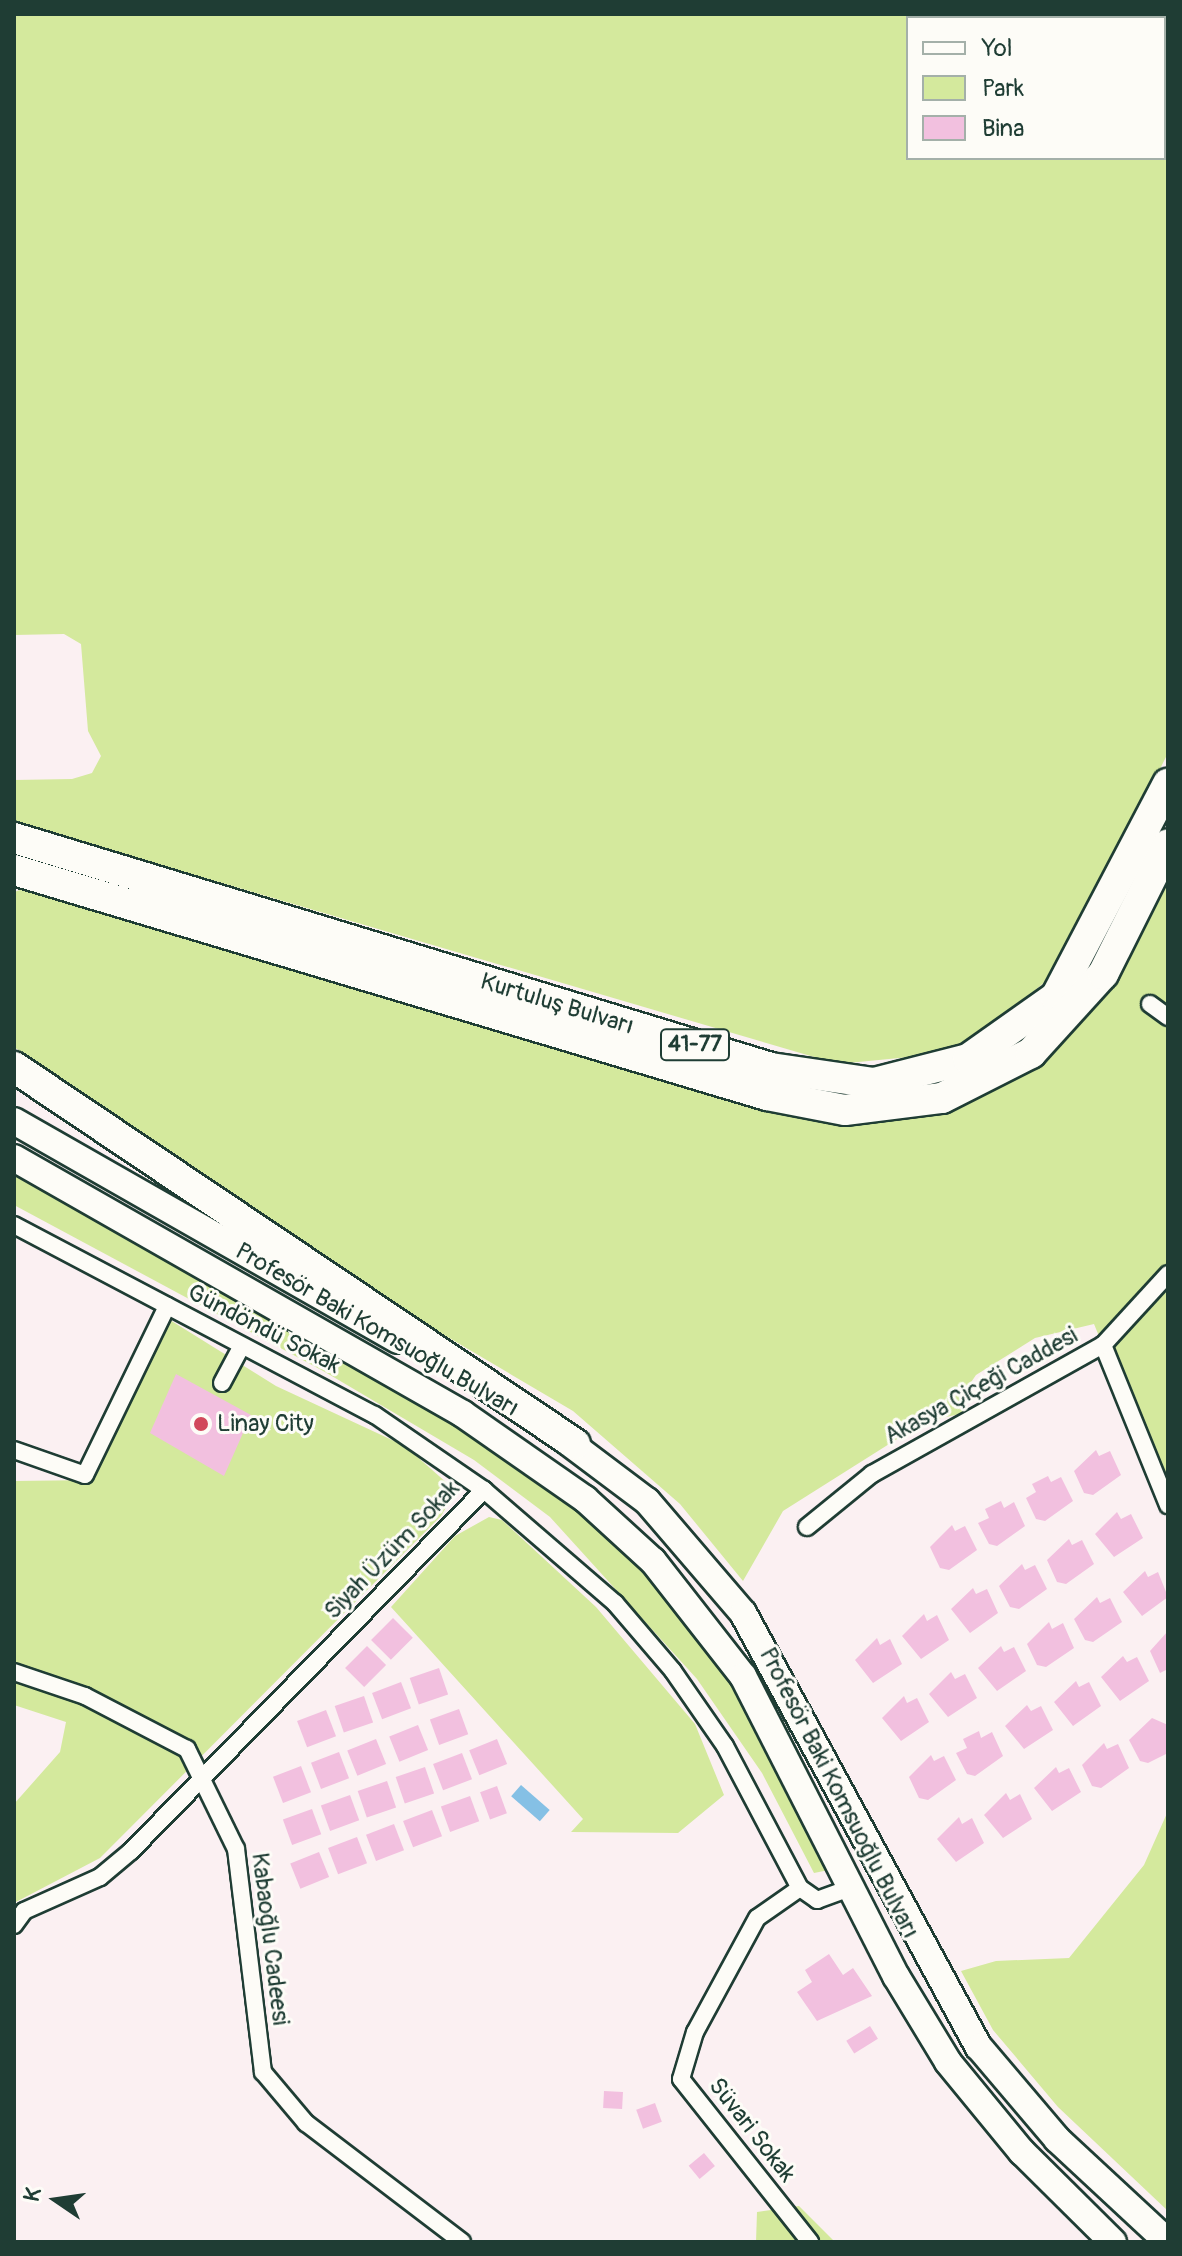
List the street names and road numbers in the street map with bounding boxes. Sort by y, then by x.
street label: Kurtuluş Bulvarı [477,967,637,1041]
road number: 41-77 [659,1027,731,1063]
street label: Profesör Baki Komsuoğlu Bulvarı [230,1237,524,1423]
street label: Gündöndü Sokak [183,1278,345,1380]
street label: Akasya Çiçeği Caddesi [879,1321,1083,1451]
street label: Siyah Üzüm Sokak [318,1475,466,1625]
street label: Profesör Baki Komsuoğlu Bulvarı [753,1643,925,1943]
street label: Kabaoğlu Cadeesi [245,1851,295,2027]
street label: Süvari Sokak [702,2072,802,2188]

